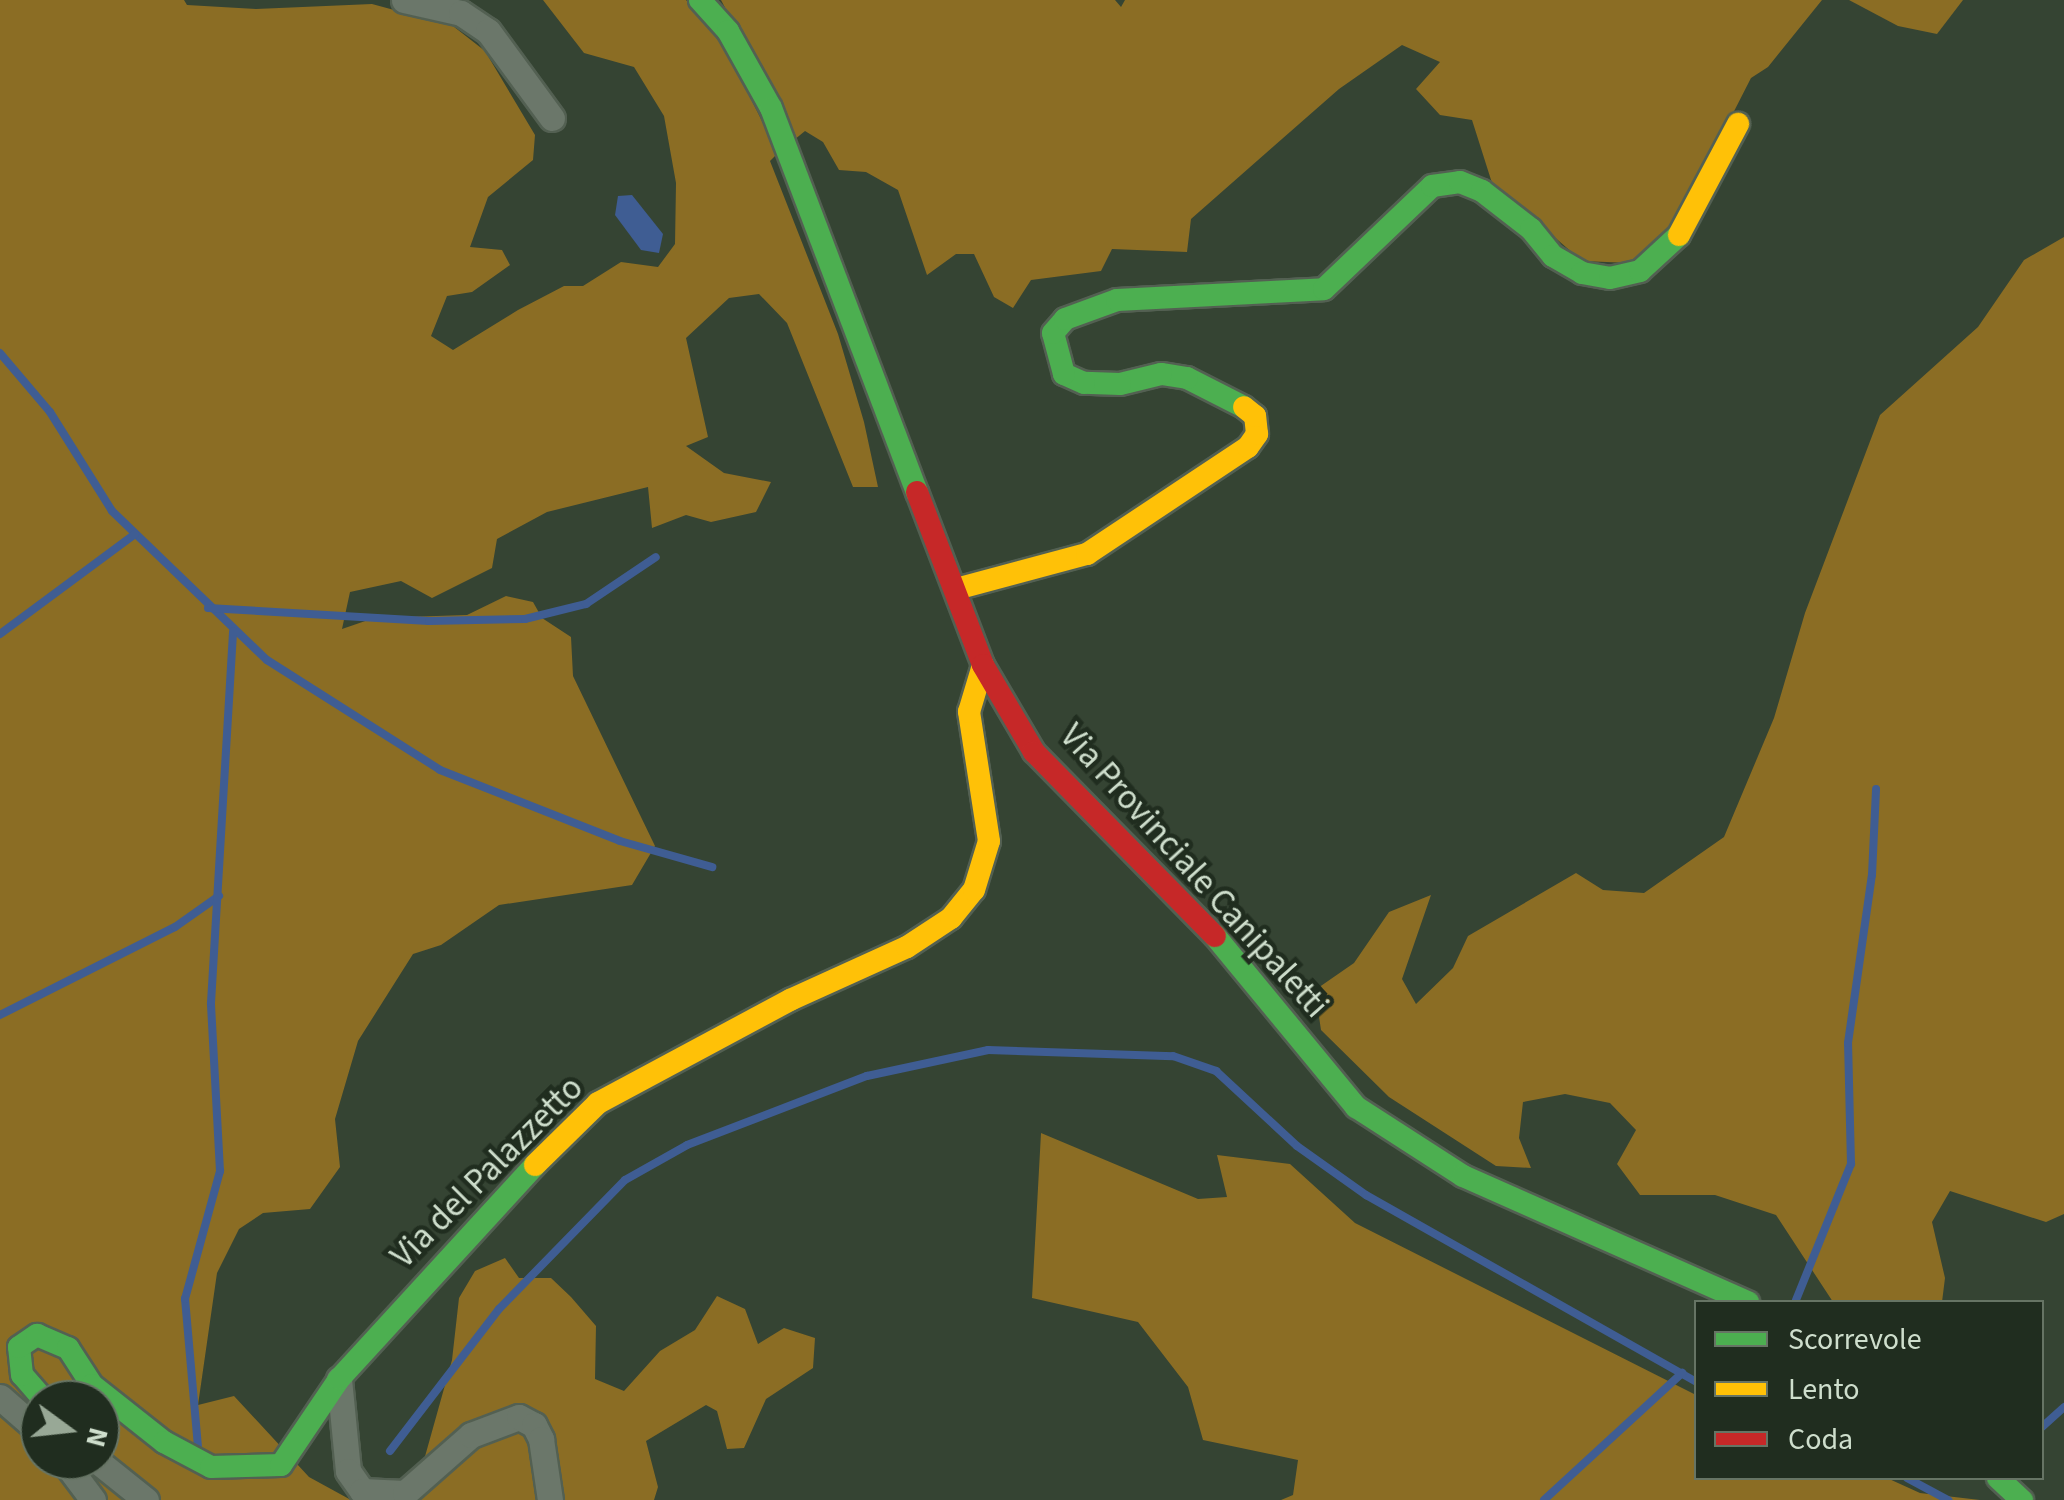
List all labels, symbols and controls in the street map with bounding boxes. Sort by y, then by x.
street label: Via Provinciale Canipaletti [1051,715,1337,1027]
street label: Via del Palazzetto [382,1067,592,1277]
legend [1694,1300,2044,1480]
text: Scorrevole [1788,1318,1922,1361]
text: Lento [1788,1368,1860,1411]
north arrow [20,1380,120,1480]
text: Coda [1788,1418,1853,1461]
text: N [75,1423,119,1451]

